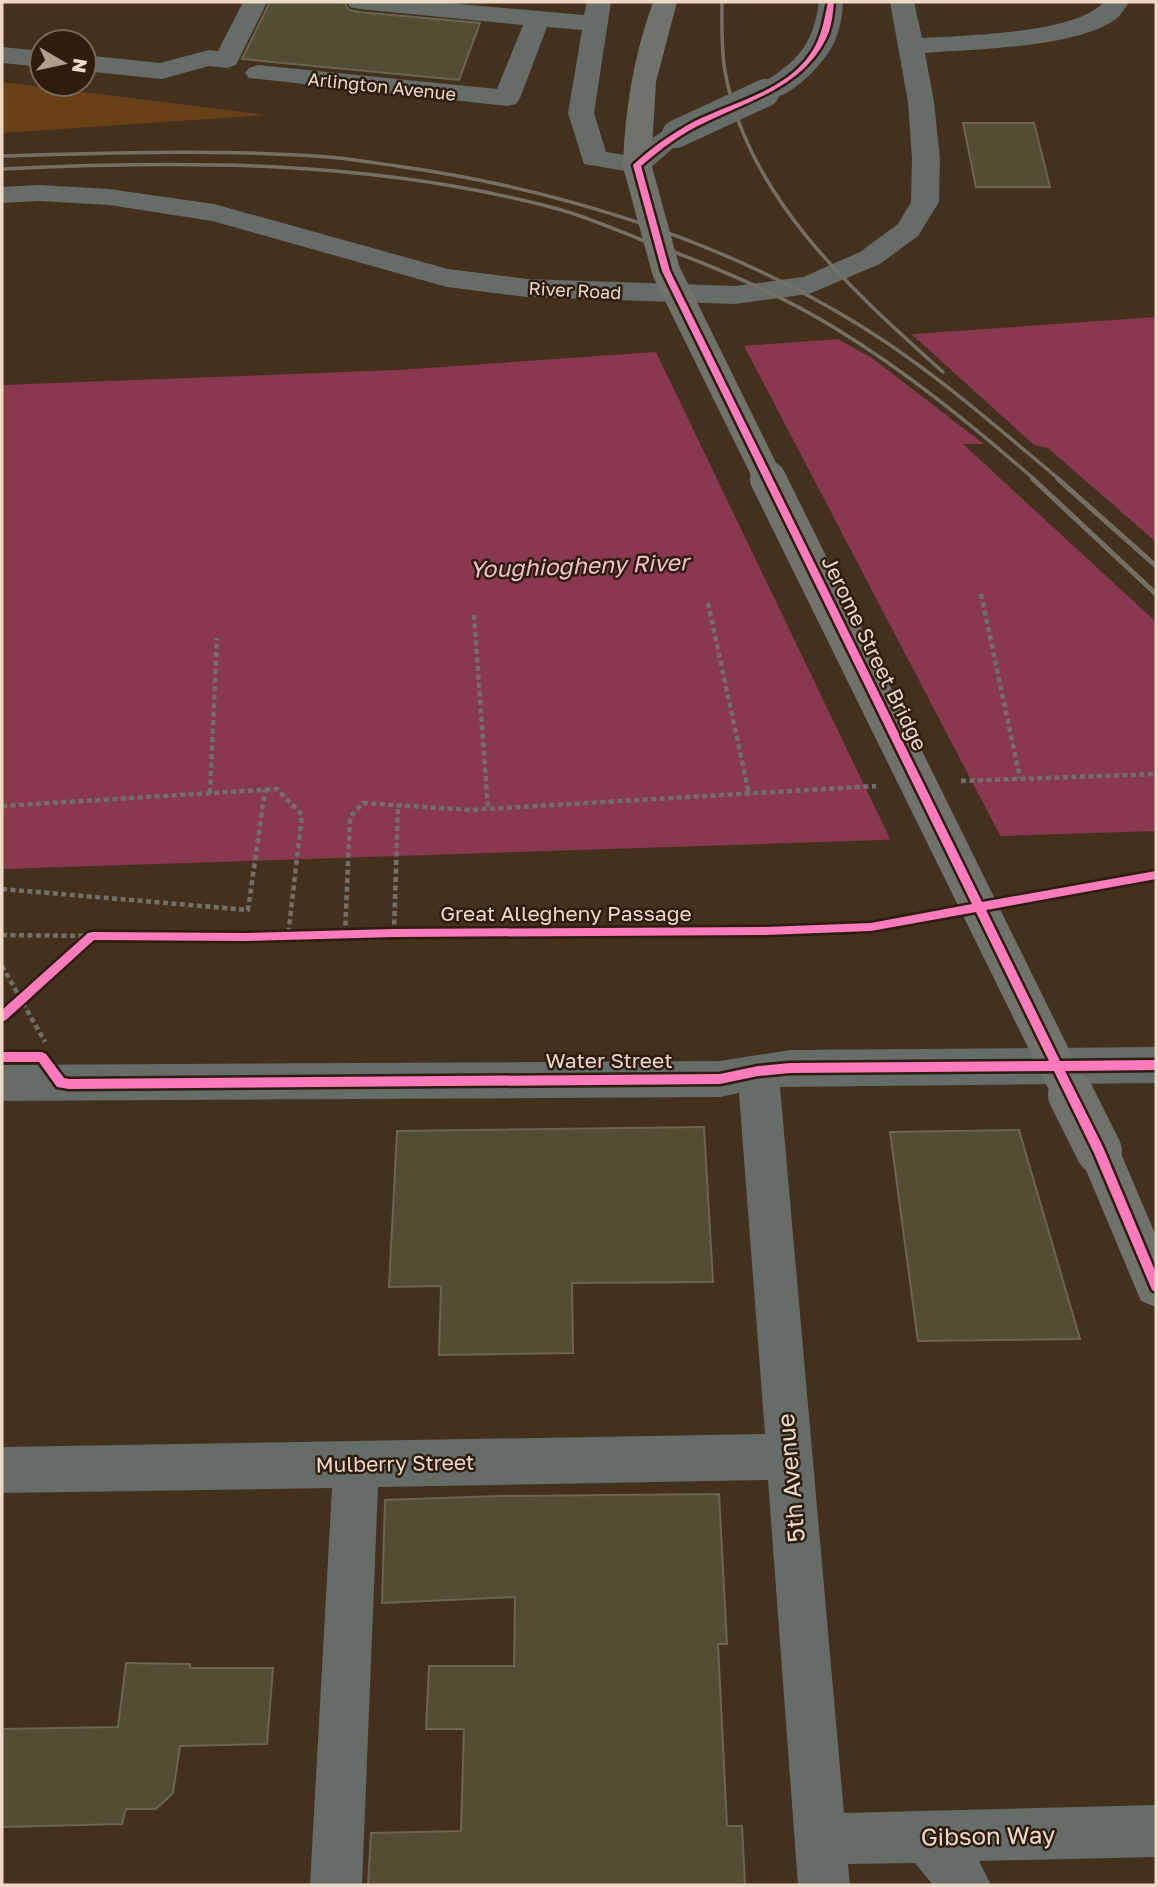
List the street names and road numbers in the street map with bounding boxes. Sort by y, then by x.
street label: Arlington Avenue [307,67,457,105]
street label: River Road [528,277,622,303]
street label: Jerome Street Bridge [816,551,934,755]
street label: Great Allegheny Passage [440,900,692,926]
street label: Water Street [545,1047,673,1073]
street label: 5th Avenue [770,1412,810,1544]
street label: Mulberry Street [315,1449,475,1477]
street label: Gibson Way [920,1819,1056,1851]

